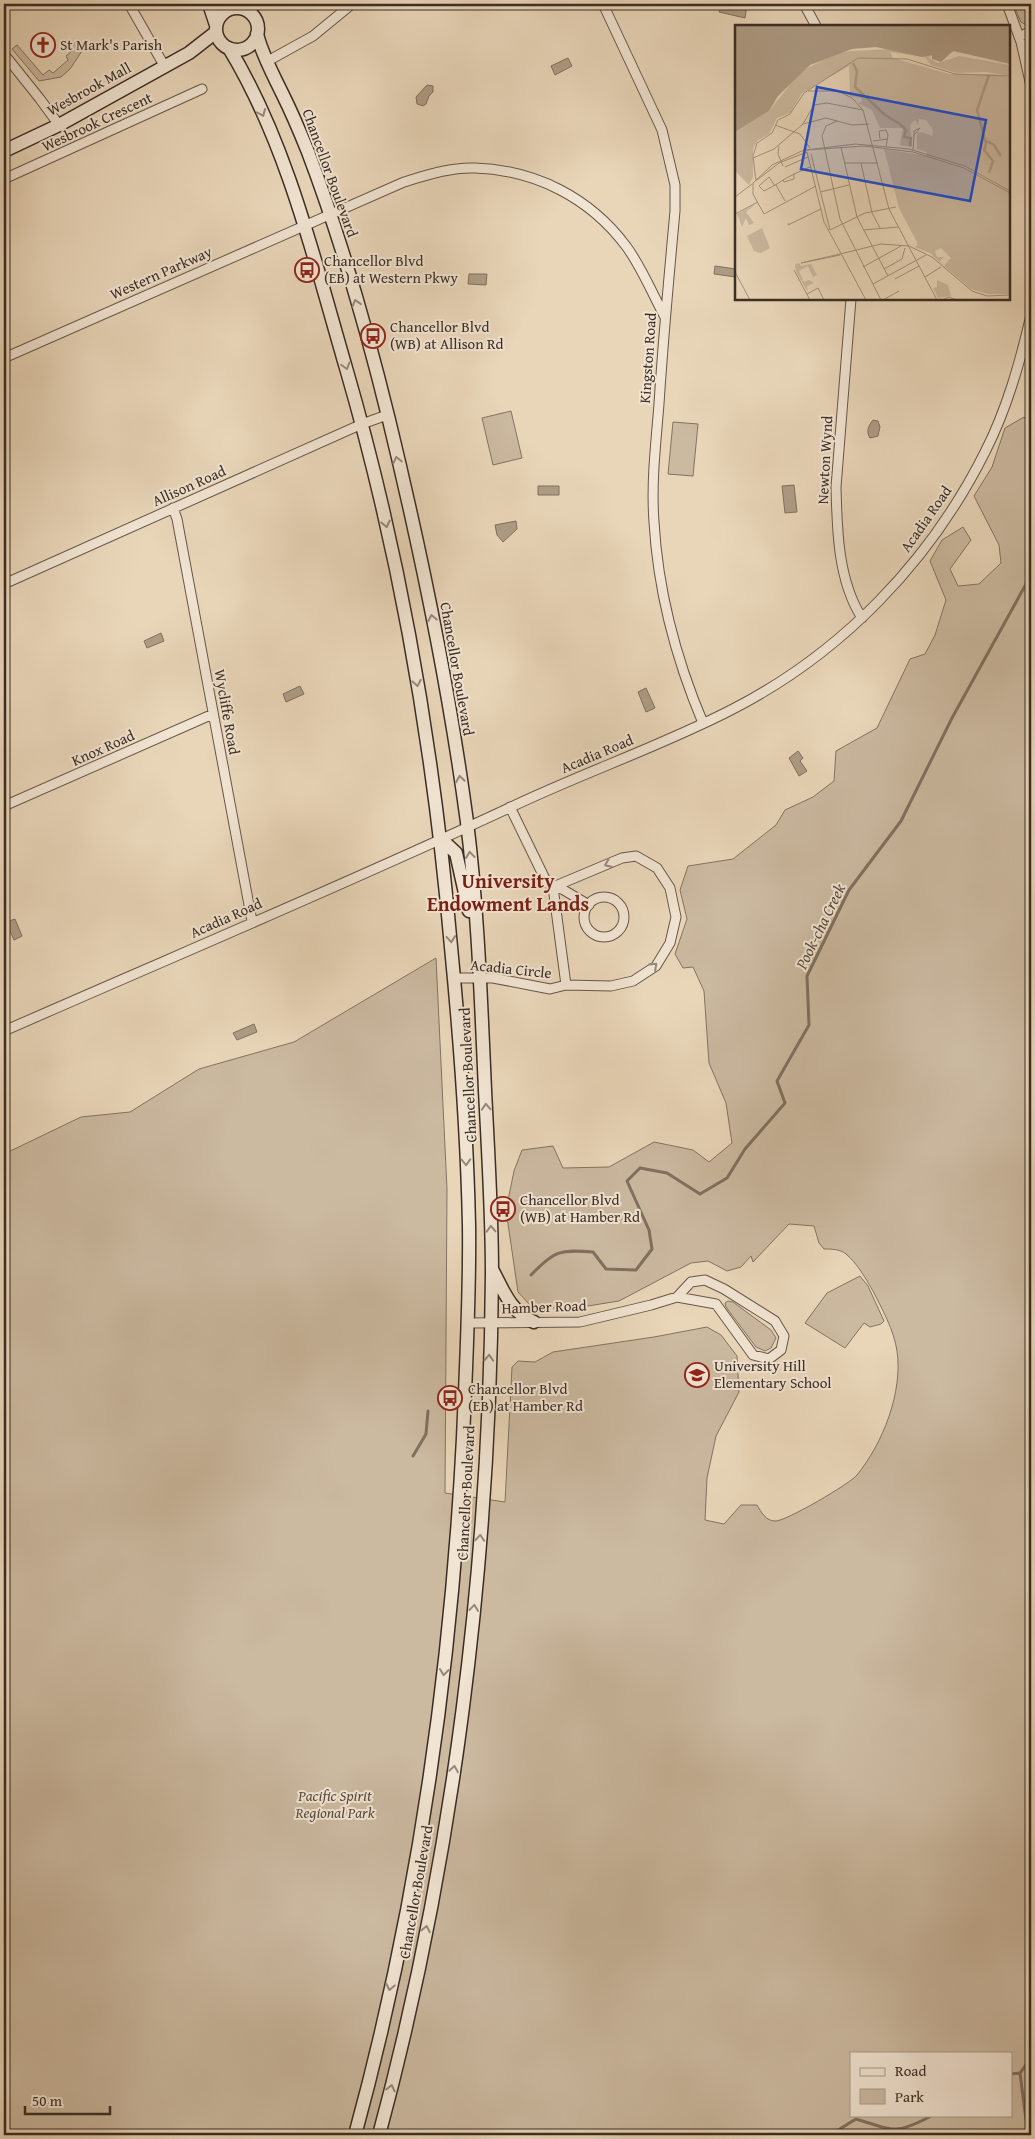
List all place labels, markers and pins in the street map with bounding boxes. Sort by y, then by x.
church icon: St Mark's Parish [30,32,56,58]
place label: St Mark's Parish [60,34,163,55]
place label: Chancellor Blvd (EB) at Western Pkwy [324,250,458,288]
bus stop icon: Chancellor Blvd (EB) at Western Pkwy [294,257,320,283]
place label: Chancellor Blvd (WB) at Allison Rd [390,316,504,354]
bus stop icon: Chancellor Blvd (WB) at Allison Rd [360,323,386,349]
place label: Chancellor Blvd (WB) at Hamber Rd [520,1189,640,1227]
bus stop icon: Chancellor Blvd (WB) at Hamber Rd [490,1196,516,1222]
place label: University Hill Elementary School [714,1355,832,1393]
school or university icon: University Hill Elementary School [684,1362,710,1388]
place label: Chancellor Blvd (EB) at Hamber Rd [468,1378,583,1416]
bus stop icon: Chancellor Blvd (EB) at Hamber Rd [437,1385,463,1411]

